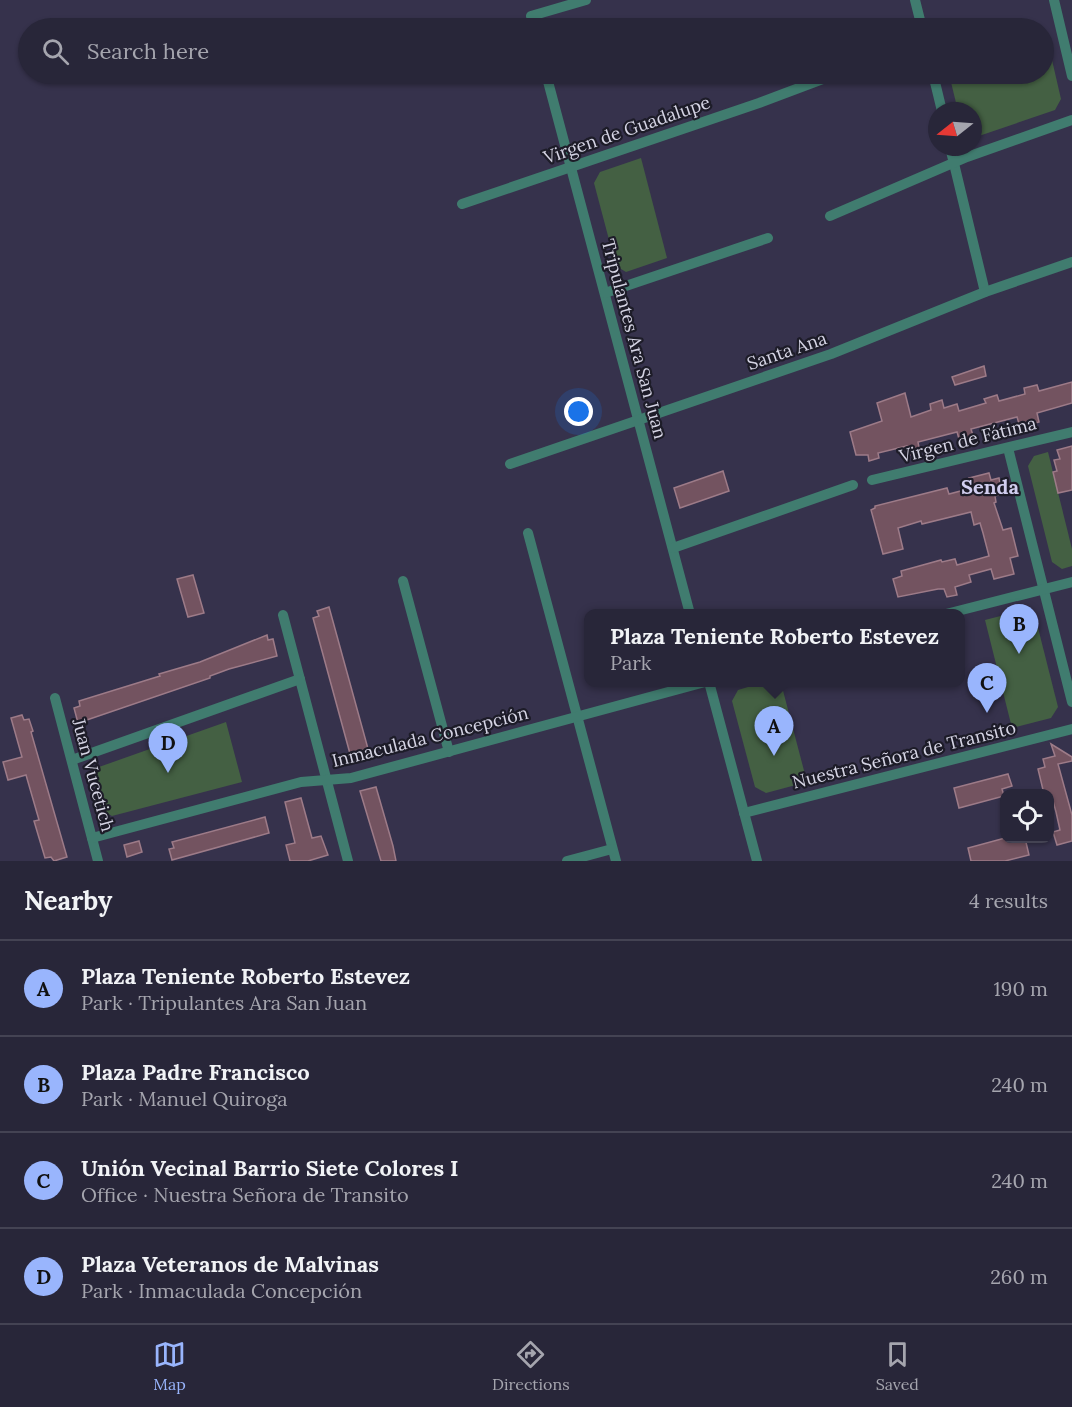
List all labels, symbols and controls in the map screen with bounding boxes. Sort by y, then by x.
search box [18,18,1054,84]
icon: search [39,35,72,68]
text: Search here [87,37,209,65]
street label: Virgen de Guadalupe [540,90,713,169]
north arrow [928,102,982,156]
street label: Tripulantes Ara San Juan [597,236,672,441]
street label: Santa Ana [744,326,830,375]
your location [564,397,593,426]
street label: Virgen de Fátima [896,411,1039,468]
district label: Senda [961,474,1019,499]
pin: B [1000,604,1038,654]
popup [584,609,965,687]
text: Plaza Teniente Roberto Estevez [610,622,939,650]
text: Park [610,650,652,675]
pin: C [968,664,1006,713]
street label: Inmaculada Concepción [329,701,531,772]
pin: A [754,706,794,756]
street label: Juan Vucetich [67,715,120,834]
street label: Nuestra Señora de Transito [790,716,1018,793]
pin: D [148,724,188,773]
map controls [1000,789,1054,843]
button: locate [1000,789,1054,843]
text: Nearby [24,884,112,917]
text: 4 results [969,888,1048,913]
text: Plaza Teniente Roberto Estevez [81,962,410,990]
text: A [37,976,50,1001]
text: 190 m [994,976,1048,1001]
text: Park · Tripulantes Ara San Juan [81,990,367,1015]
text: Plaza Padre Francisco [81,1058,310,1086]
text: B [37,1072,50,1097]
text: 240 m [991,1072,1048,1097]
text: Park · Manuel Quiroga [81,1086,288,1111]
text: Unión Vecinal Barrio Siete Colores I [81,1154,458,1182]
text: C [37,1168,50,1193]
text: 240 m [991,1168,1048,1193]
text: Office · Nuestra Señora de Transito [81,1182,409,1207]
text: Plaza Veteranos de Malvinas [81,1250,379,1278]
text: D [36,1264,51,1289]
text: 260 m [990,1264,1048,1289]
text: Park · Inmaculada Concepción [81,1278,362,1303]
tab: Map [153,1338,186,1394]
tab: Directions [492,1338,570,1394]
tab: Saved [876,1338,919,1394]

